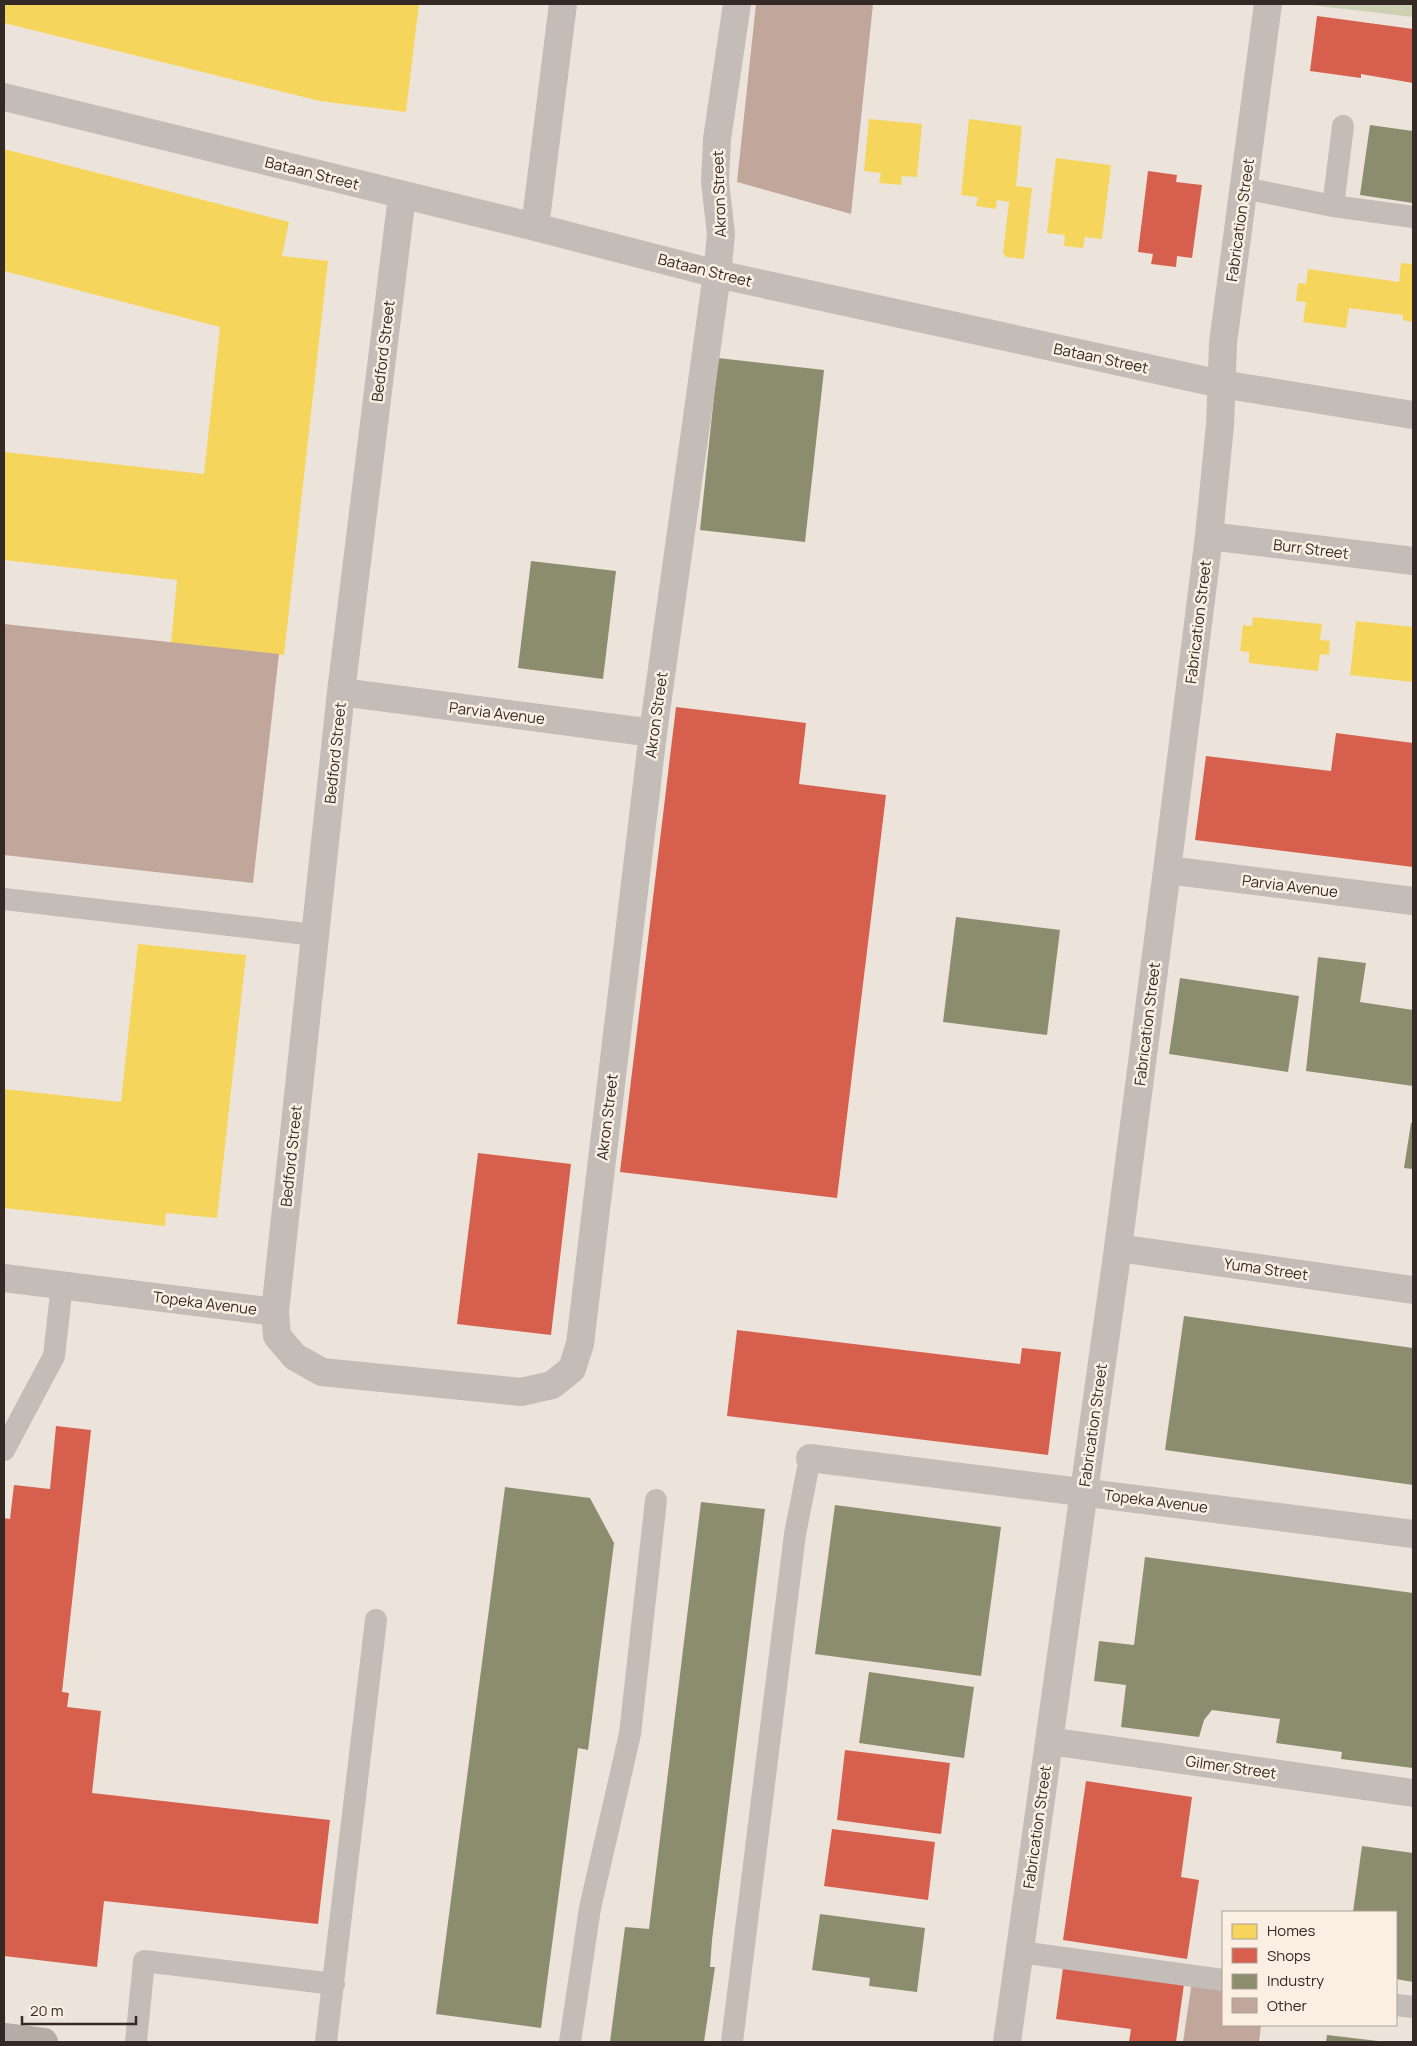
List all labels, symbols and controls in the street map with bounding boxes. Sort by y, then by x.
street label: Akron Street [707,150,731,238]
street label: Bataan Street [263,151,361,195]
street label: Fabrication Street [1221,157,1259,283]
street label: Bataan Street [656,248,754,292]
street label: Bedford Street [366,299,400,403]
street label: Bataan Street [1052,338,1150,378]
street label: Burr Street [1272,534,1350,564]
street label: Fabrication Street [1180,559,1216,685]
street label: Akron Street [640,670,672,760]
street label: Parvia Avenue [448,697,546,729]
street label: Bedford Street [319,701,351,805]
street label: Parvia Avenue [1241,870,1339,902]
street label: Fabrication Street [1129,961,1165,1087]
street label: Akron Street [591,1073,623,1161]
street label: Bedford Street [275,1104,307,1208]
street label: Yuma Street [1223,1253,1309,1285]
street label: Topeka Avenue [152,1286,258,1320]
street label: Fabrication Street [1074,1362,1112,1488]
street label: Topeka Avenue [1103,1484,1209,1518]
street label: Gilmer Street [1184,1750,1278,1784]
street label: Fabrication Street [1018,1764,1056,1890]
legend [1222,1911,1397,2026]
text: Homes [1267,1920,1316,1941]
text: Shops [1267,1945,1311,1966]
text: Industry [1267,1970,1324,1991]
scale bar [22,1994,136,2026]
text: Other [1267,1995,1308,2016]
text: 20 m [30,2000,63,2021]

